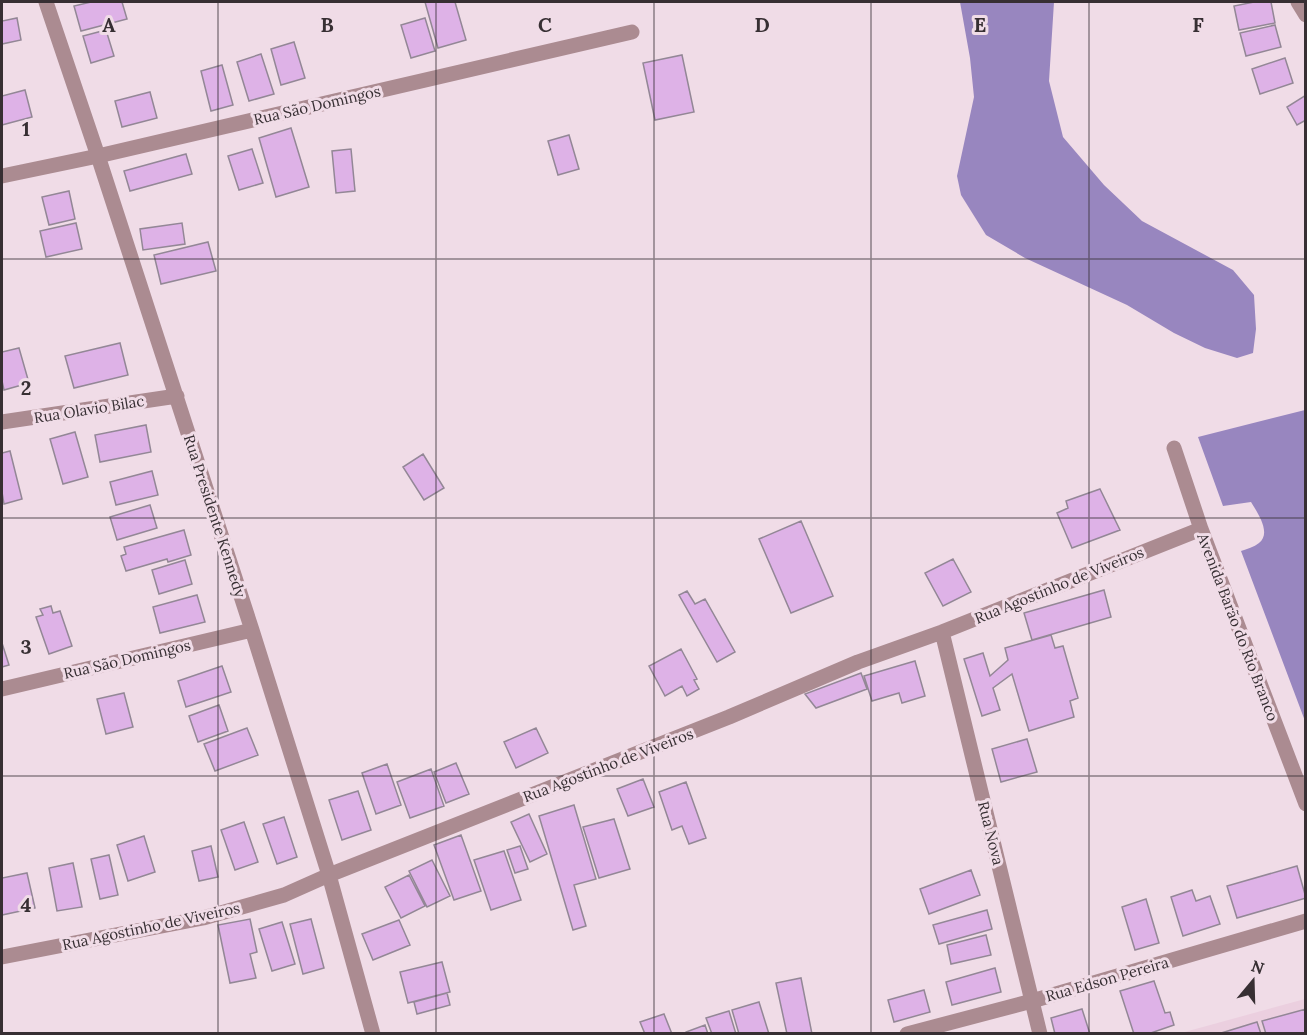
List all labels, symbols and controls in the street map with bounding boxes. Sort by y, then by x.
text: A [102,12,116,37]
text: B [320,12,334,37]
text: C [538,12,552,37]
text: D [754,12,770,37]
text: E [974,12,986,37]
text: F [1192,12,1204,37]
street label: Rua São Domingos [252,81,382,129]
text: 1 [22,116,30,141]
text: 2 [21,375,31,400]
street label: Rua Olavio Bilac [33,391,145,427]
street label: Rua Presidente Kennedy [180,432,250,600]
street label: Avenida Barão do Rio Branco [1193,529,1283,724]
street label: Rua Agostinho de Viveiros [972,542,1147,628]
text: 3 [20,634,32,659]
street label: Rua São Domingos [62,635,192,683]
street label: Rua Agostinho de Viveiros [520,724,696,806]
street label: Rua Nova [974,799,1008,867]
text: 4 [21,892,32,917]
street label: Rua Agostinho de Viveiros [60,898,242,954]
north arrow [1223,951,1283,1011]
street label: Rua Edson Pereira [1043,952,1171,1006]
text: N [1249,955,1267,978]

